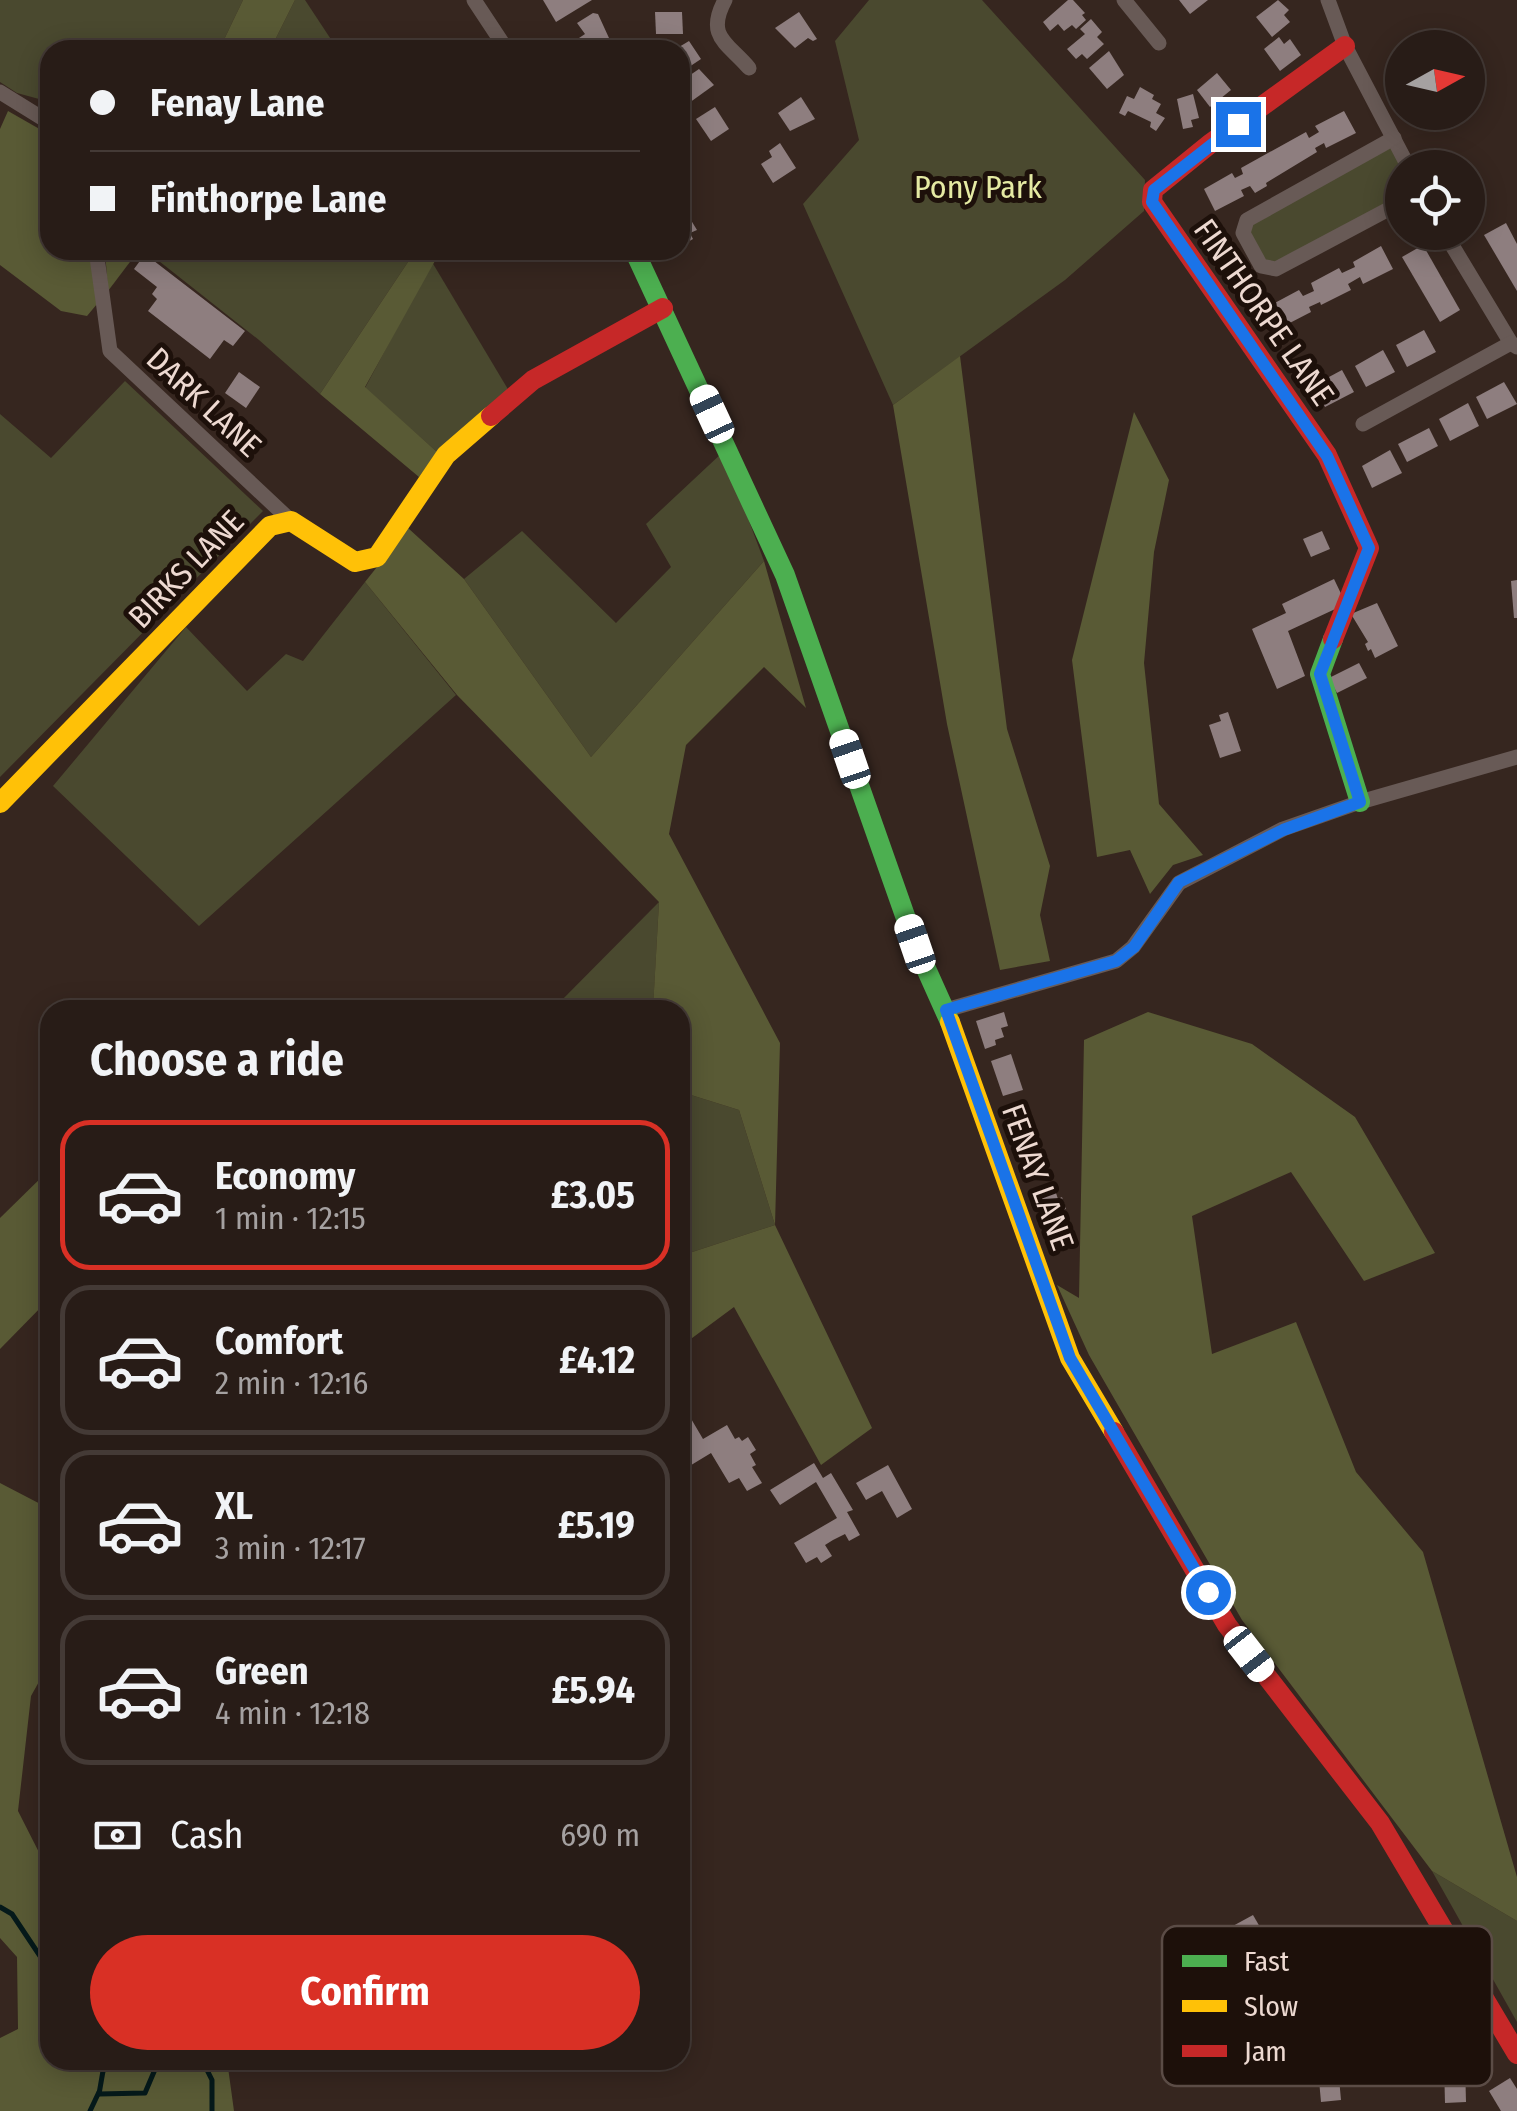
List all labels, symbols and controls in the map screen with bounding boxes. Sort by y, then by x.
north arrow [1385,30,1485,130]
map controls [1385,30,1485,250]
text: Fenay Lane [150,80,324,126]
route end [1216,102,1261,147]
button: locate [1385,150,1485,250]
park label: Pony Park [914,168,1042,206]
text: Finthorpe Lane [150,176,386,222]
street label: FINTHORPE LANE [1186,212,1342,412]
street label: DARK LANE [139,340,269,464]
car [686,380,738,448]
street label: BIRKS LANE [121,502,251,636]
car [826,726,874,792]
car [891,911,939,977]
text: Choose a ride [90,1033,344,1087]
street label: FENAY LANE [994,1099,1082,1255]
icon: car [95,1150,185,1240]
text: Economy [215,1153,355,1199]
text: £3.05 [551,1172,635,1218]
text: 1 min · 12:15 [215,1199,366,1237]
icon: car [95,1315,185,1405]
text: Comfort [215,1318,343,1364]
text: £4.12 [559,1337,635,1383]
text: 2 min · 12:16 [215,1364,368,1402]
icon: car [95,1480,185,1570]
text: XL [215,1483,253,1529]
text: £5.19 [558,1502,635,1548]
text: 3 min · 12:17 [215,1529,366,1567]
route start [1186,1570,1231,1615]
car [1219,1621,1279,1687]
icon: car [95,1645,185,1735]
text: Green [215,1648,309,1694]
text: £5.94 [552,1667,635,1713]
text: 4 min · 12:18 [215,1694,370,1732]
icon: cash [90,1808,145,1863]
text: Cash [170,1812,244,1858]
text: 690 m [560,1816,640,1854]
legend [1162,1926,1492,2086]
button: Confirm [90,1935,640,2050]
text: Fast [1244,1945,1290,1978]
text: Slow [1244,1990,1298,2023]
text: Jam [1244,2035,1287,2068]

